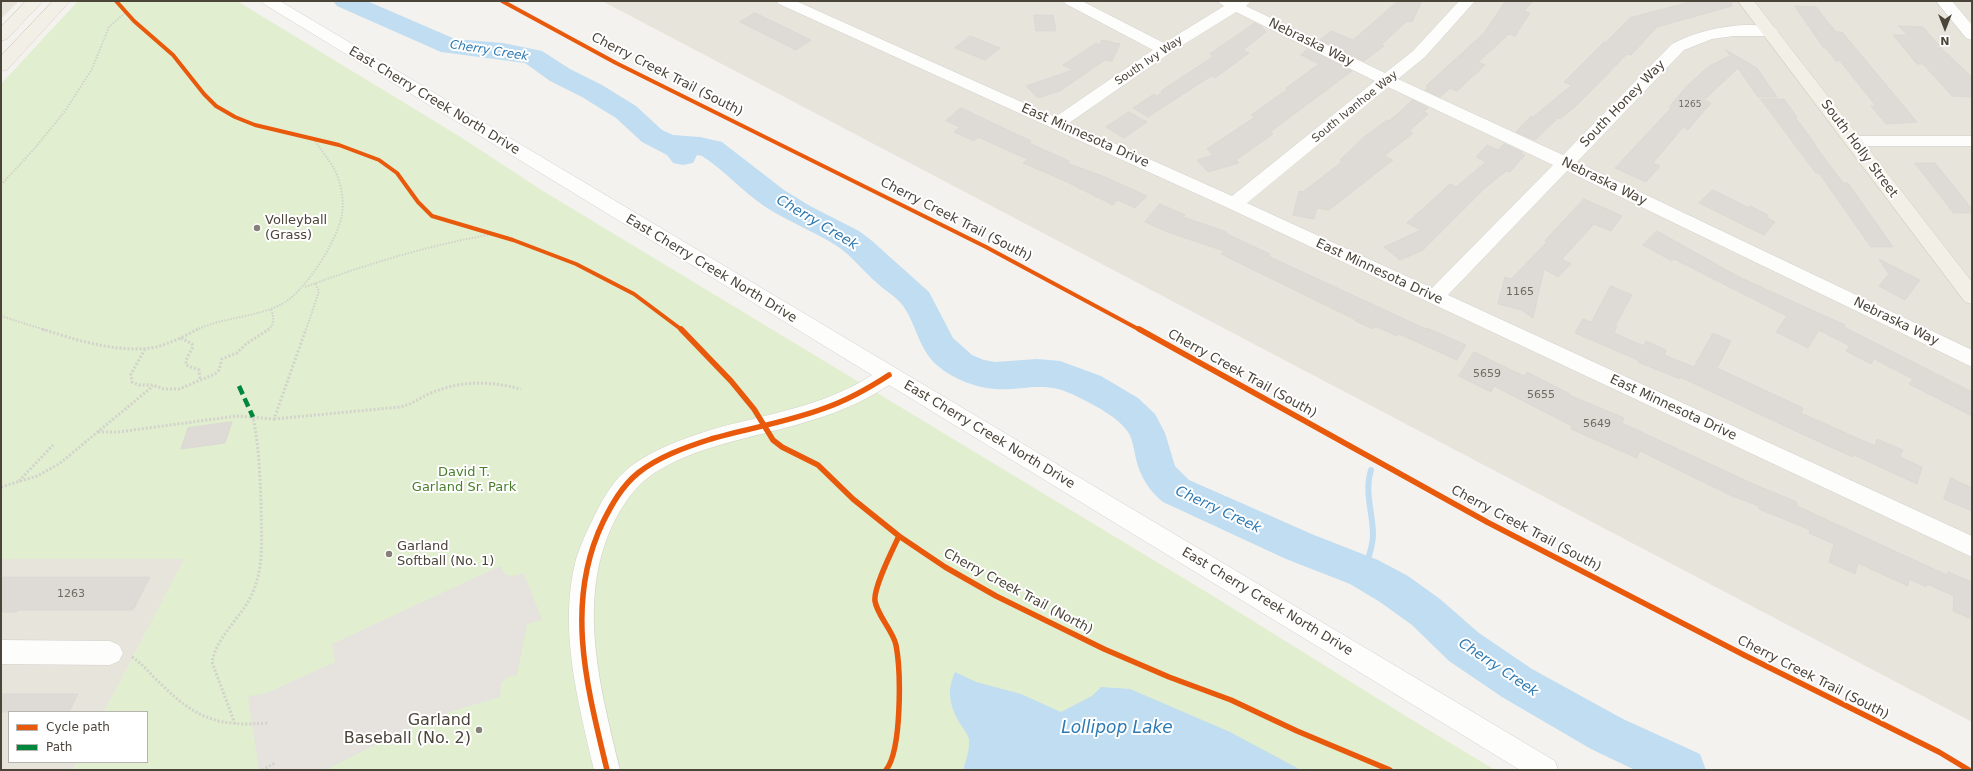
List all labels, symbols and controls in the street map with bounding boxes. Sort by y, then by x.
north arrow [1925,8,1965,48]
street label: Nebraska Way [1266,16,1356,70]
street label: Cherry Creek Trail (South) [589,30,745,120]
street label: South Ivy Way [1113,34,1185,88]
text: N [1940,34,1950,47]
water label: Cherry Creek [449,38,529,64]
street label: East Cherry Creek North Drive [346,44,522,158]
street label: South Honey Way [1577,57,1669,151]
street label: South Ivanhoe Way [1310,68,1400,146]
street label: South Holly Street [1817,97,1901,201]
house number: 1265 [1679,100,1701,110]
street label: East Minnesota Drive [1019,101,1151,171]
street label: Nebraska Way [1559,155,1649,209]
street label: Cherry Creek Trail (South) [878,175,1034,265]
water label: Cherry Creek [773,192,861,254]
street label: East Cherry Creek North Drive [623,212,799,326]
place label: Volleyball (Grass) [265,213,327,244]
marker: Volleyball (Grass) [252,223,262,233]
street label: East Minnesota Drive [1313,236,1445,308]
house number: 1165 [1506,285,1534,299]
street label: Nebraska Way [1851,295,1941,349]
street label: Cherry Creek Trail (South) [1165,326,1319,422]
house number: 5659 [1473,367,1501,381]
street label: East Minnesota Drive [1607,372,1739,444]
street label: East Cherry Creek North Drive [901,378,1077,492]
house number: 5655 [1527,388,1555,402]
house number: 5649 [1583,417,1611,431]
park label: David T. Garland Sr. Park [412,465,516,496]
water label: Cherry Creek [1173,483,1263,537]
street label: Cherry Creek Trail (South) [1448,483,1604,575]
place label: Garland Softball (No. 1) [397,539,494,570]
street label: East Cherry Creek North Drive [1179,545,1355,659]
street label: Cherry Creek Trail (North) [941,546,1095,638]
marker: Garland Softball (No. 1) [384,549,394,559]
house number: 1263 [57,587,85,601]
street label: Cherry Creek Trail (South) [1735,633,1891,723]
water label: Cherry Creek [1455,635,1541,701]
legend [8,711,148,763]
place label: Garland Baseball (No. 2) [344,711,471,749]
water label: Lollipop Lake [1061,719,1173,739]
text: Cycle path [46,720,110,734]
marker: Garland Baseball (No. 2) [474,725,484,735]
text: Path [46,740,72,754]

